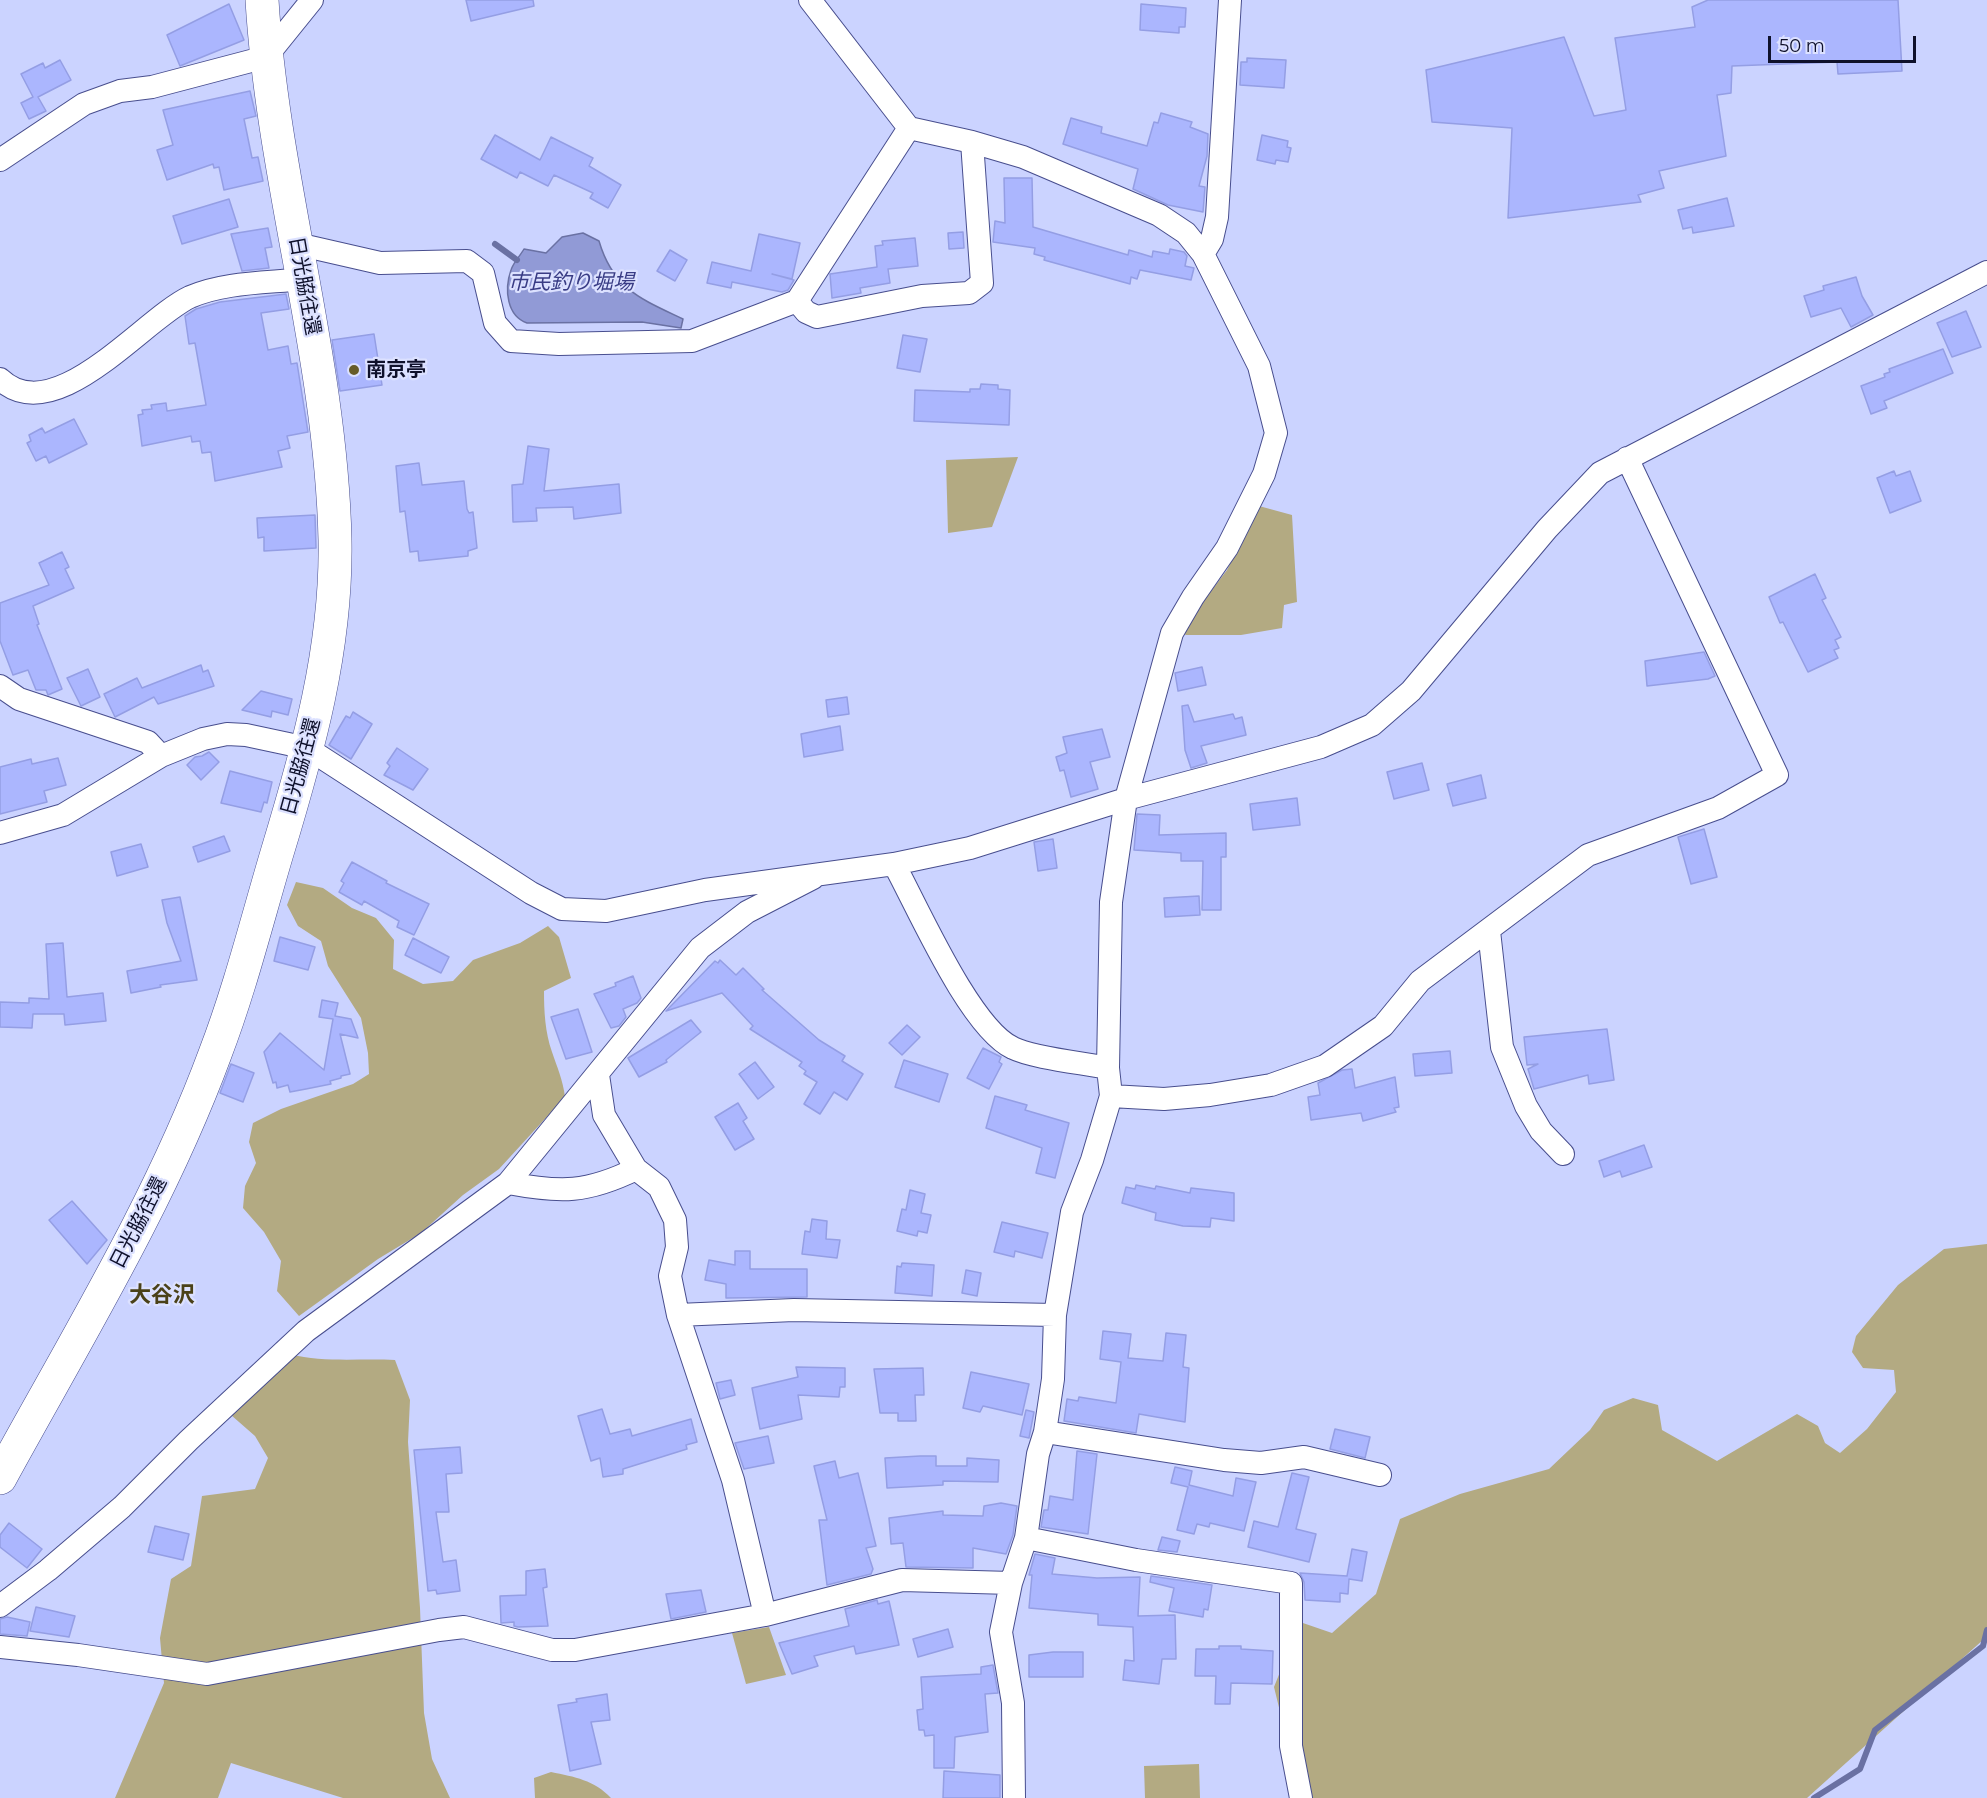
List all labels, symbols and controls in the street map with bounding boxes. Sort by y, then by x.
scale bar [1771,24,1920,62]
text: 50 m [1779,35,1825,57]
street label: 日光脇往還 [283,235,325,337]
water label: 市民釣り堀場 [508,270,634,296]
place label: 南京亭 [366,358,426,382]
marker: 南京亭 [347,363,361,377]
street label: 日光脇往還 [276,716,326,818]
street label: 日光脇往還 [106,1173,172,1273]
district label: 大谷沢 [129,1283,195,1309]

